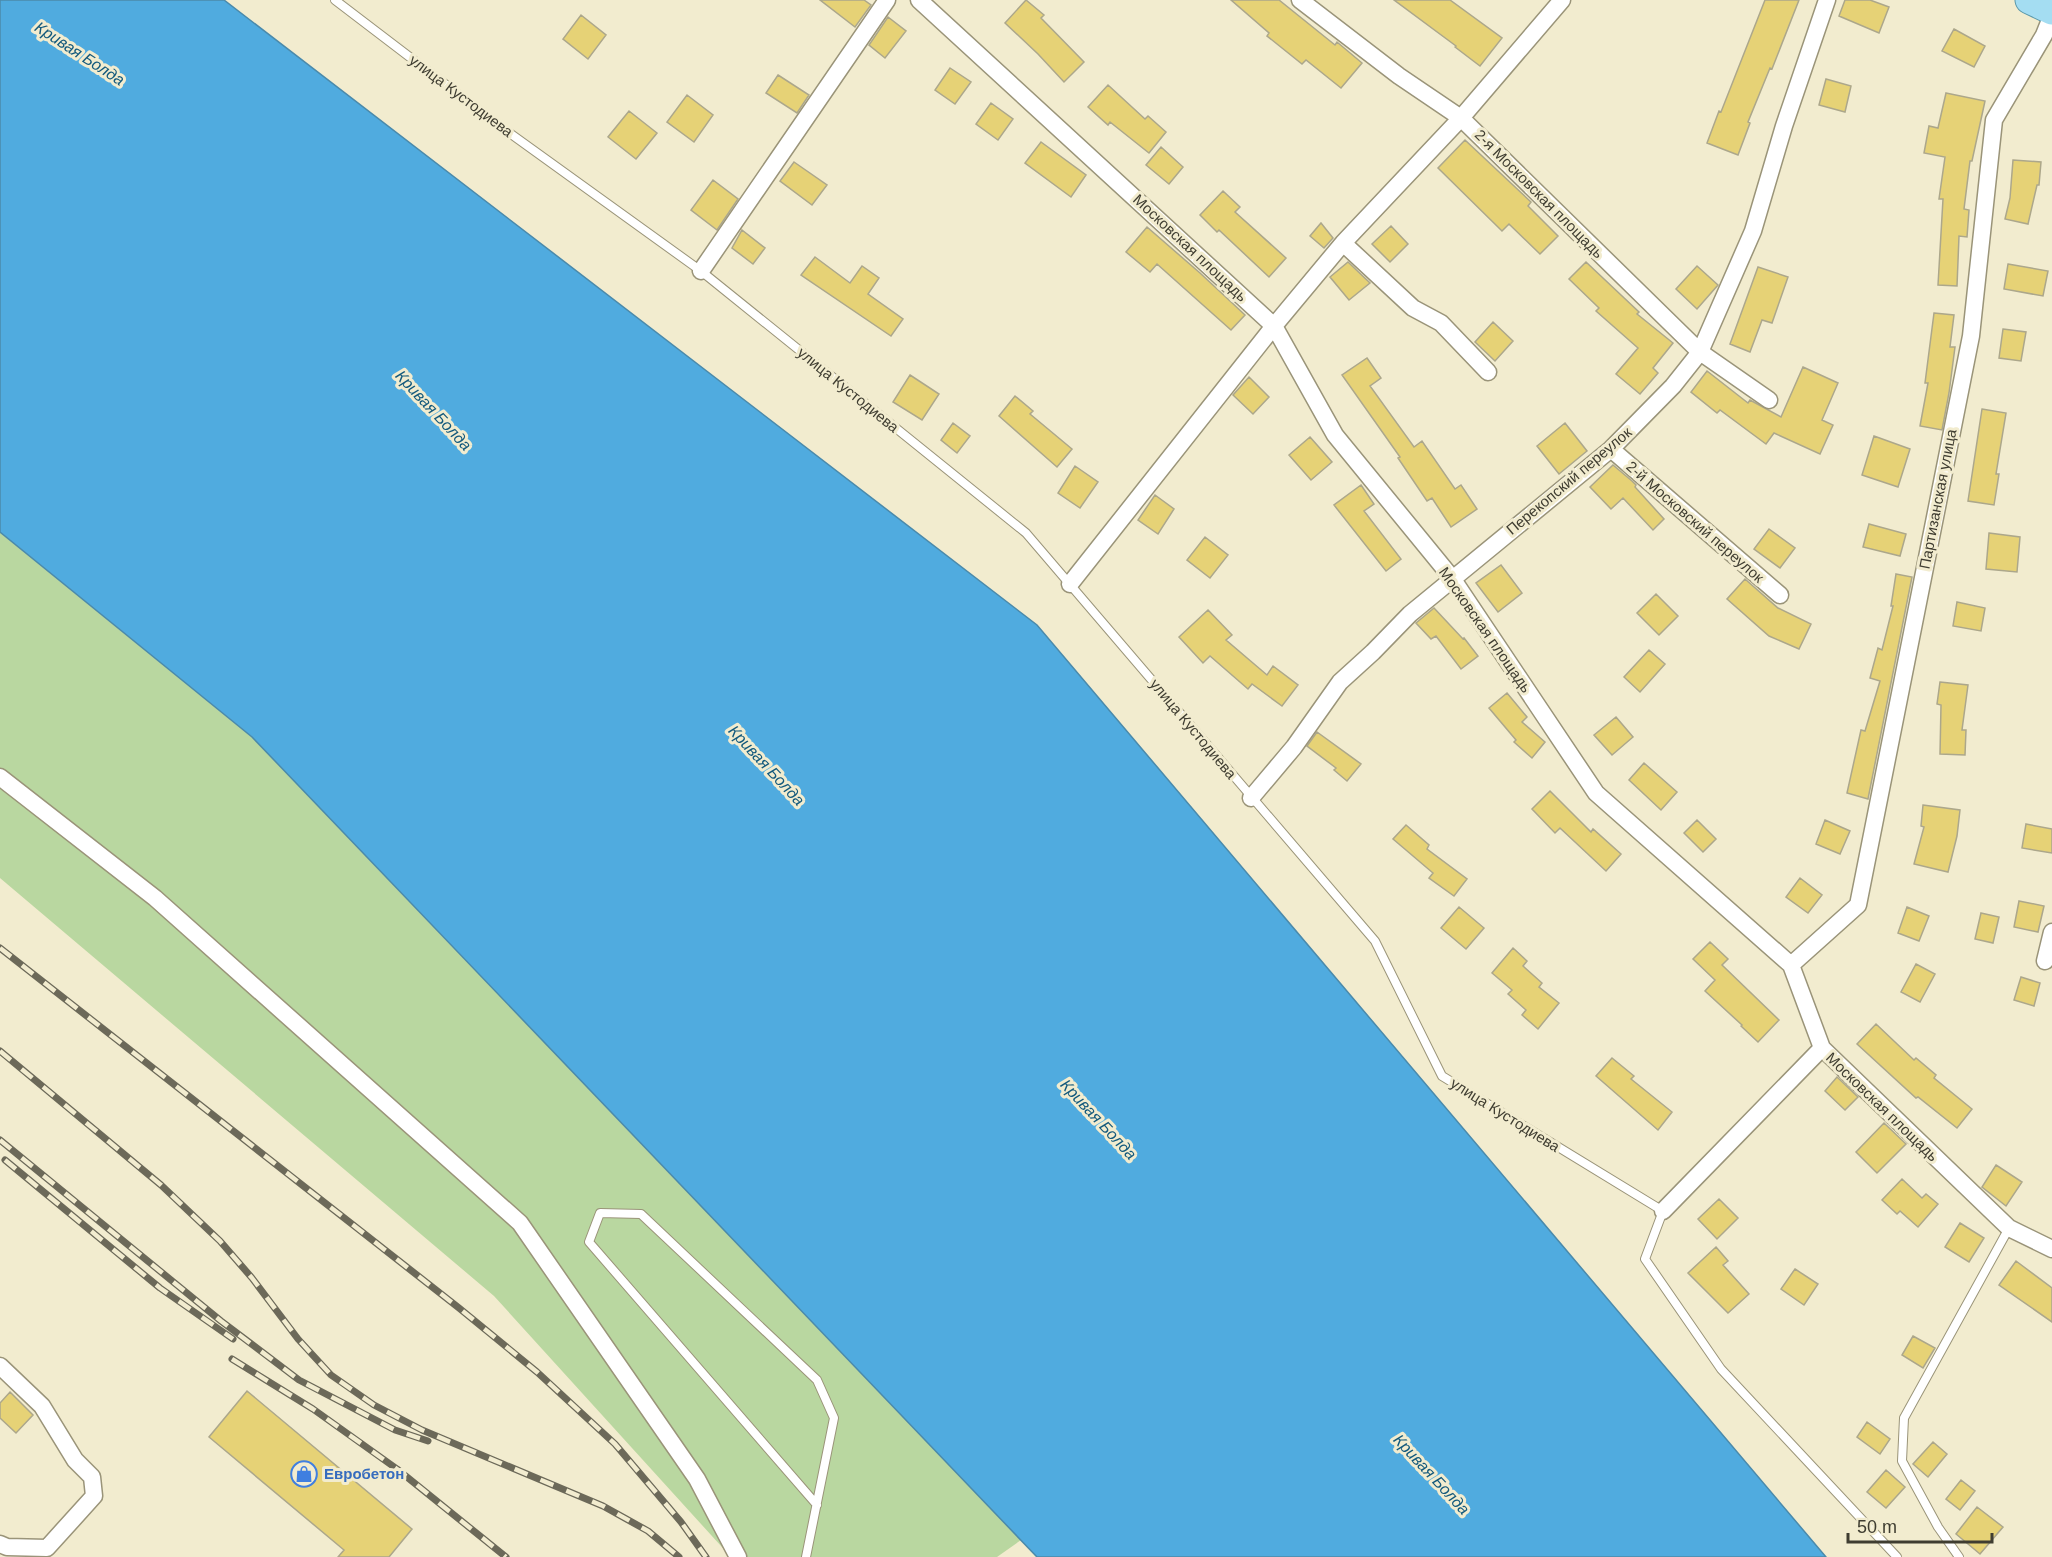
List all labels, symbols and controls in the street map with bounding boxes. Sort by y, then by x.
water label: Кривая Болда [32,18,128,89]
street label: улица Кустодиева [406,51,517,140]
street label: 2-я Московская площадь [1472,126,1607,262]
street label: Московская площадь [1130,191,1251,305]
street label: улица Кустодиева [794,344,903,436]
water label: Кривая Болда [392,367,475,454]
street label: Перекопский переулок [1503,423,1635,538]
street label: Партизанская улица [1916,427,1960,570]
street label: 2-й Московский переулок [1623,457,1768,586]
street label: Московская площадь [1436,564,1535,696]
street label: улица Кустодиева [1147,675,1241,783]
water label: Кривая Болда [725,722,808,809]
street label: Московская площадь [1823,1049,1942,1165]
street label: улица Кустодиева [1448,1074,1563,1155]
water label: Кривая Болда [1057,1076,1140,1163]
water label: Кривая Болда [1390,1431,1473,1518]
shop icon: Евробетон [289,1459,319,1489]
place label: Евробетон [324,1465,404,1482]
scale bar [1848,1506,1992,1544]
text: 50 m [1857,1517,1897,1537]

